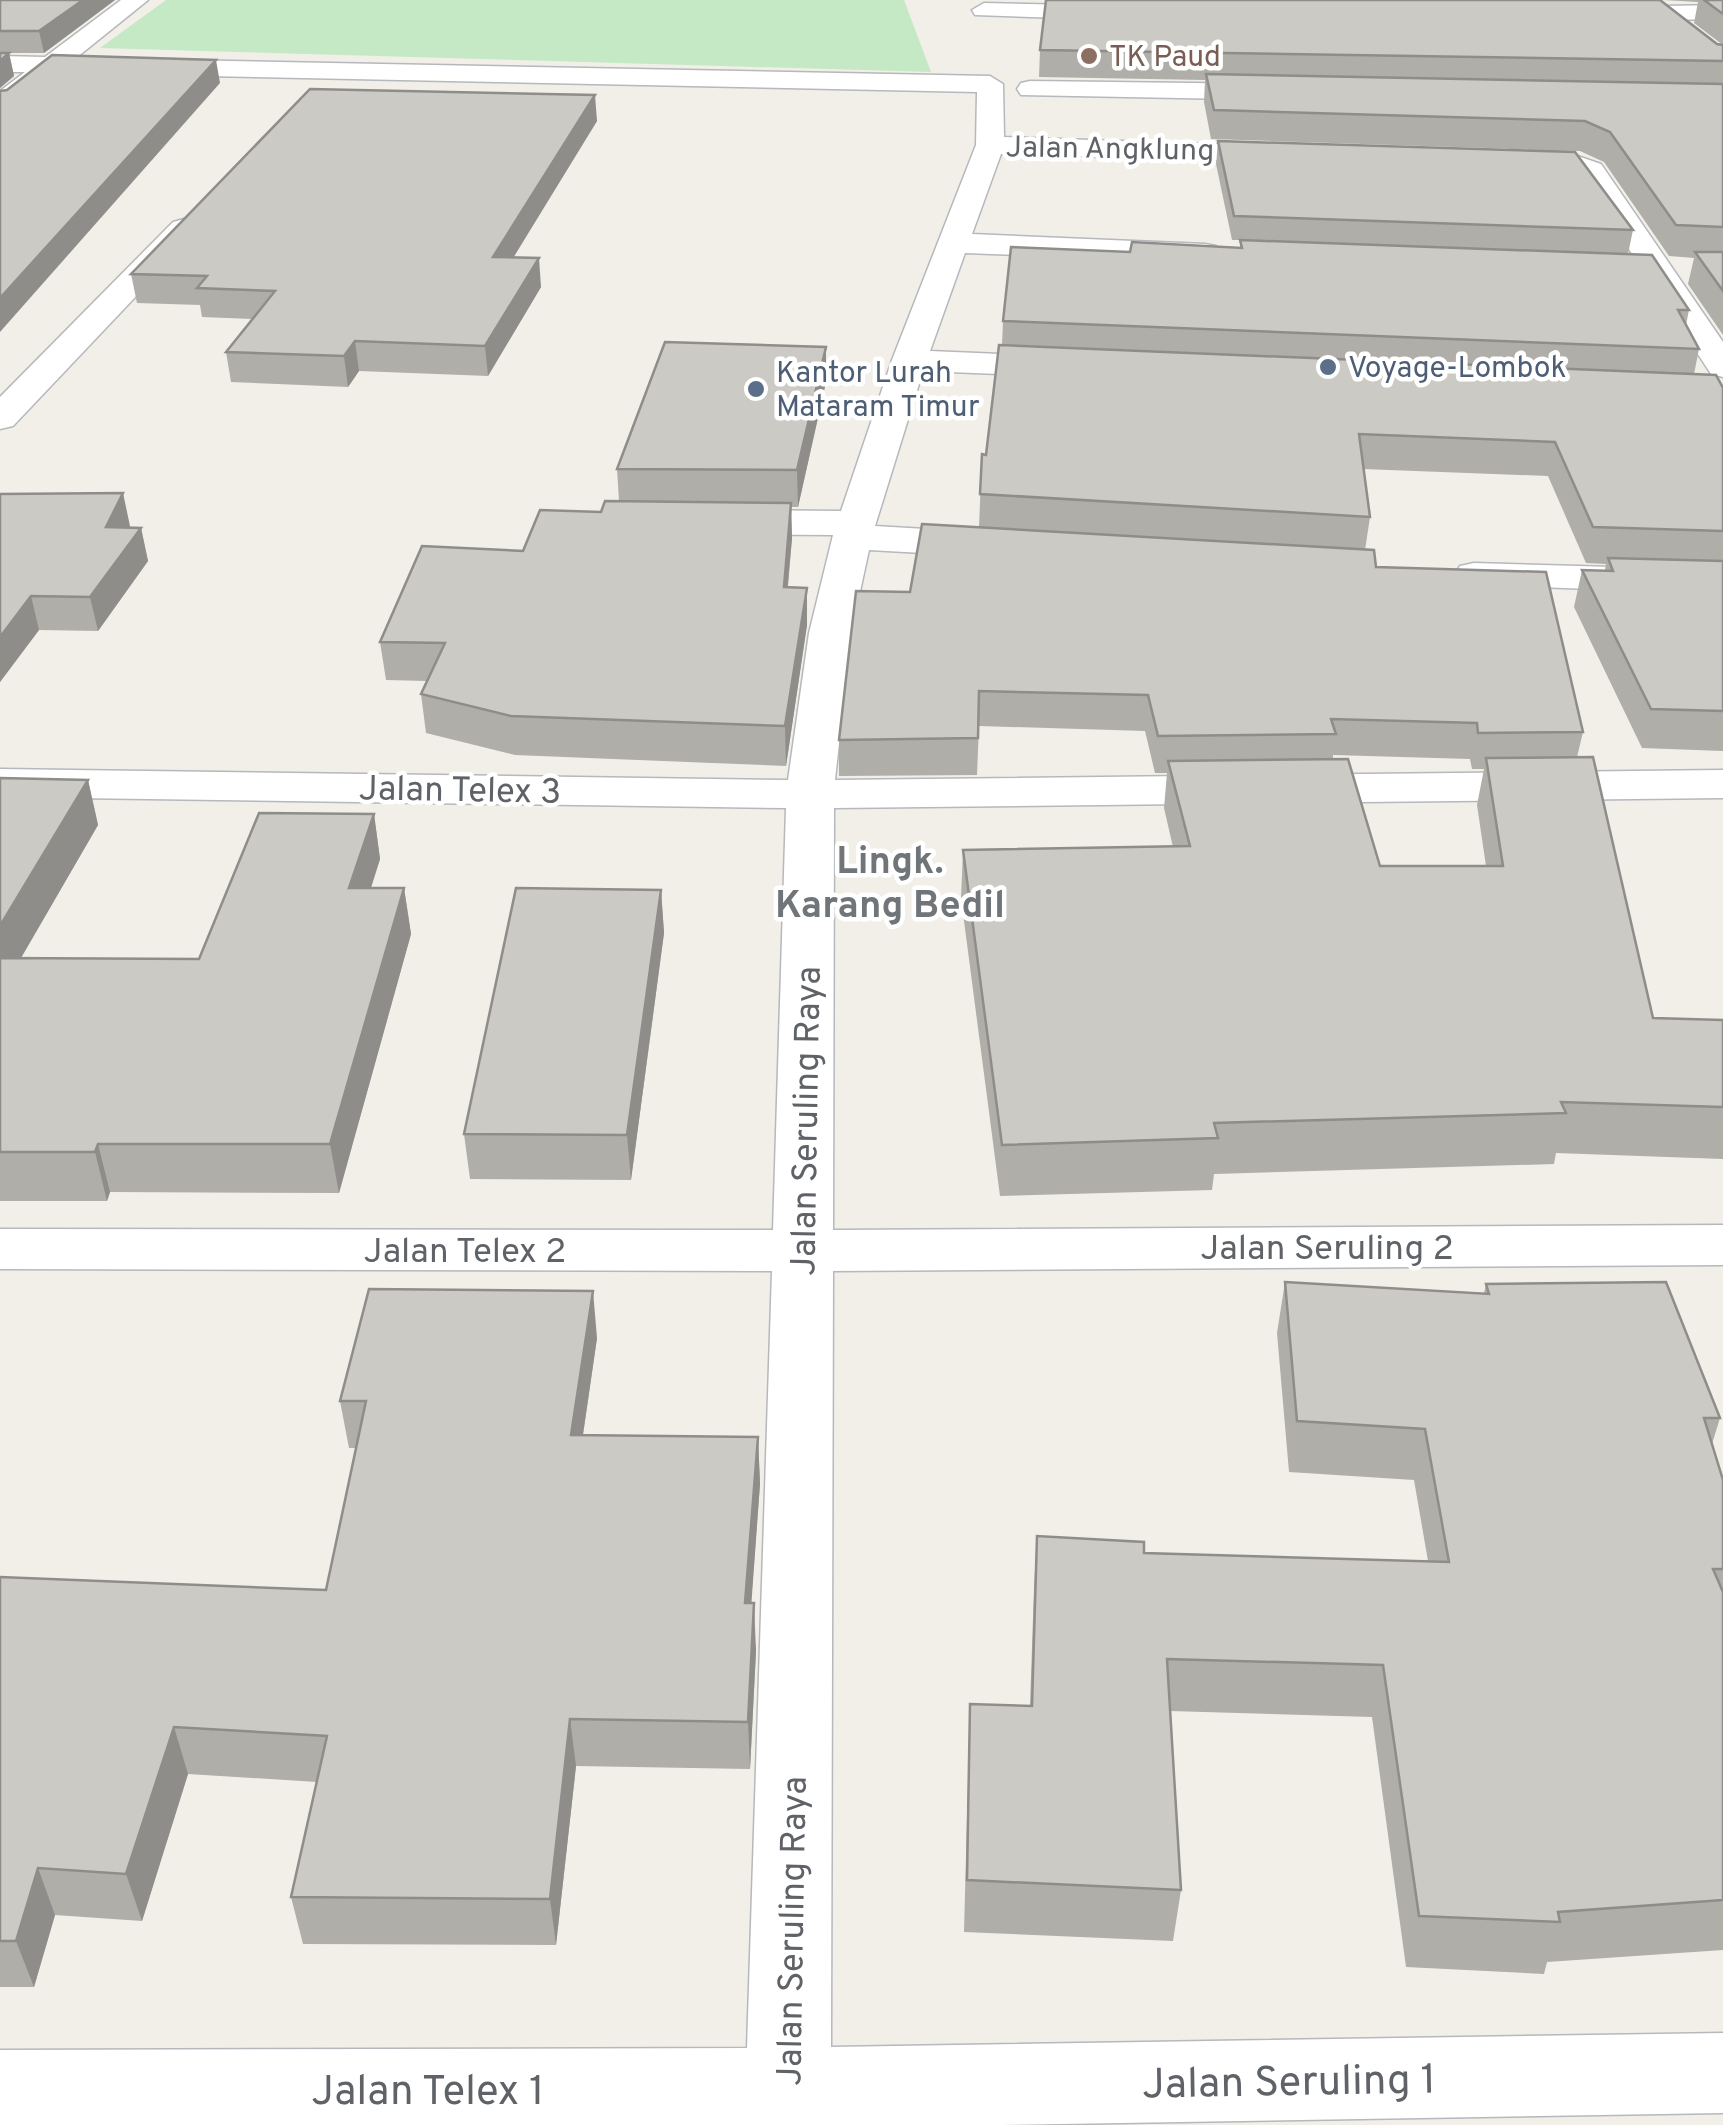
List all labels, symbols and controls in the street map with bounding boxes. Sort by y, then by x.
place label: TK Paud [1109,40,1221,77]
marker: TK Paud [1078,45,1100,67]
street label: Jalan Angklung [1005,130,1215,171]
place label: Voyage-Lombok [1348,351,1566,388]
place label: Kantor Lurah Mataram Timur [776,356,980,427]
marker: Voyage-Lombok [1317,356,1339,378]
marker: Kantor Lurah Mataram Timur [745,378,767,400]
street label: Jalan Telex 3 [358,768,562,816]
district label: Lingk. Karang Bedil [775,839,1005,932]
street label: Jalan Seruling Raya [783,966,833,1276]
street label: Jalan Seruling 2 [1200,1228,1454,1272]
street label: Jalan Telex 2 [364,1231,566,1275]
street label: Jalan Seruling Raya [769,1776,819,2086]
street label: Jalan Seruling 1 [1141,2055,1437,2114]
street label: Jalan Telex 1 [311,2067,545,2120]

